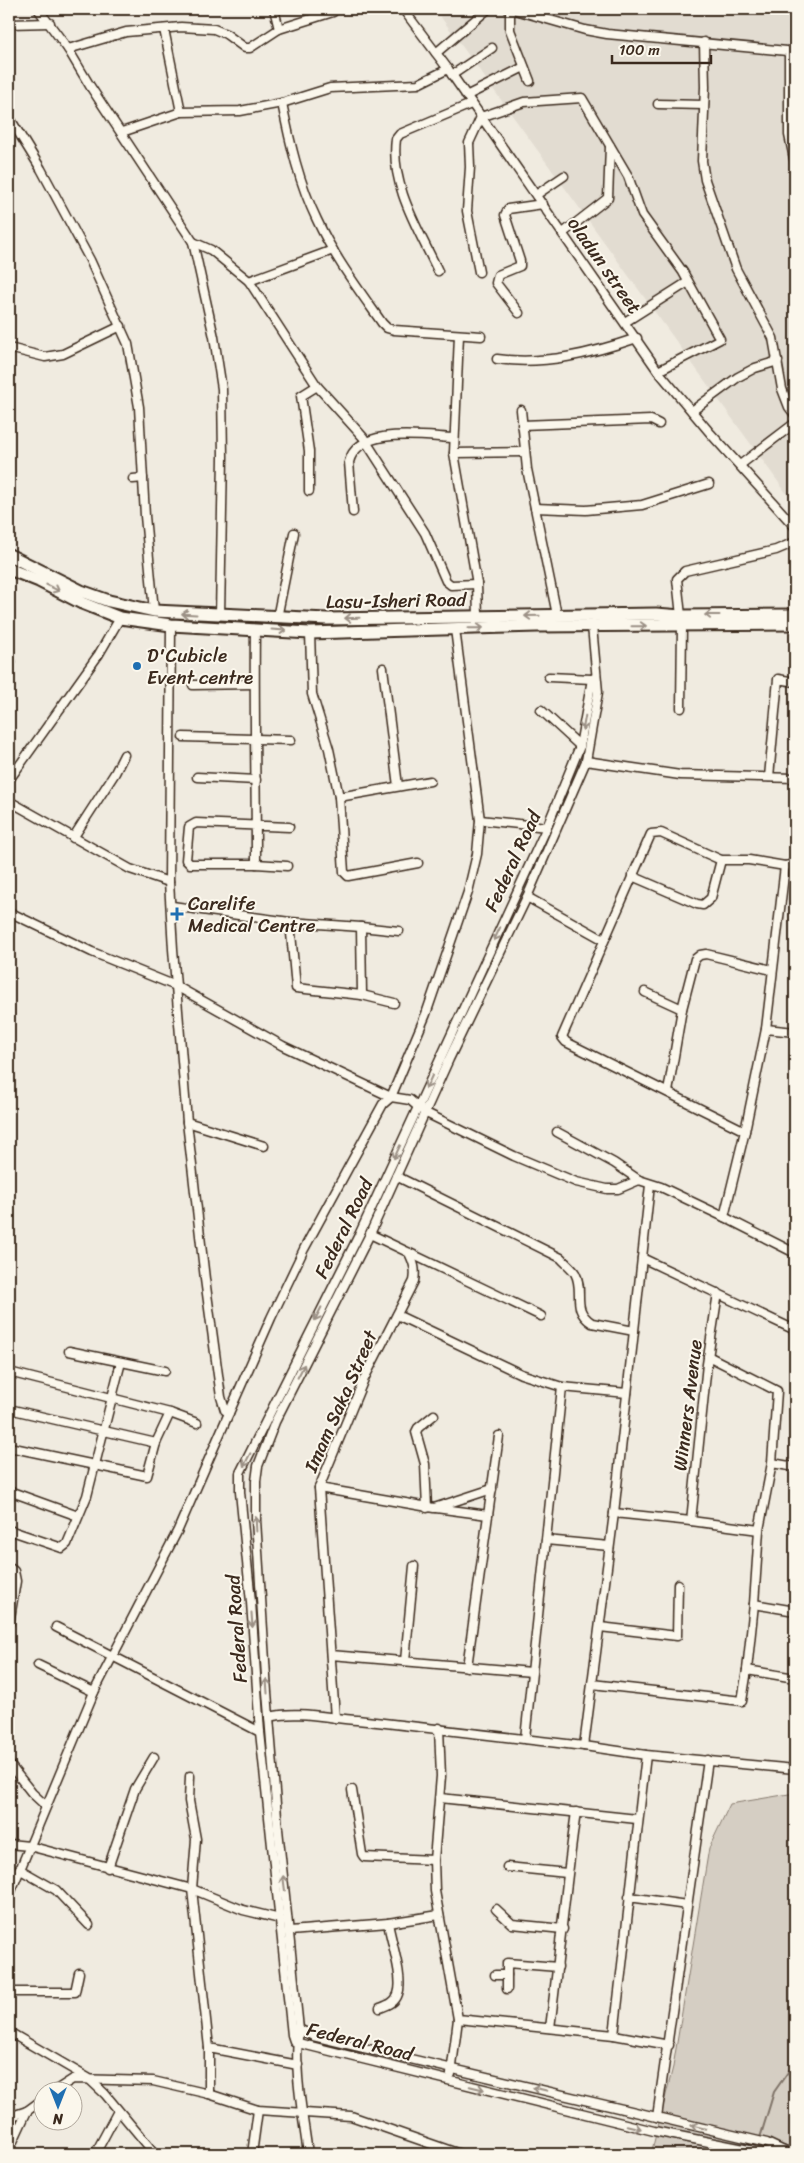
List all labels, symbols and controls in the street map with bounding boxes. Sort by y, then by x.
scale bar [612,32,710,64]
text: 100 m [619,37,660,63]
street label: oladun street [559,210,650,321]
one-way arrow [46,583,61,593]
street label: Lasu-Isheri Road [326,583,467,618]
one-way arrow [182,609,198,618]
one-way arrow [704,610,720,620]
one-way arrow [524,611,540,621]
one-way arrow [344,613,360,623]
one-way arrow [630,621,646,631]
one-way arrow [468,623,484,633]
one-way arrow [271,625,287,635]
place label: D'Cubicle Event centre [147,639,253,694]
marker: D'Cubicle Event centre [131,660,143,672]
one-way arrow [578,714,588,730]
street label: Federal Road [475,803,551,917]
place label: Carelife Medical Centre [188,887,316,942]
marker: Carelife Medical Centre [170,907,184,921]
one-way arrow [491,926,501,941]
one-way arrow [424,1074,433,1089]
one-way arrow [391,1144,401,1159]
street label: Federal Road [305,1171,383,1284]
one-way arrow [313,1306,322,1321]
street label: Imam Saka Street [294,1324,387,1478]
street label: Winners Avenue [663,1337,712,1473]
one-way arrow [297,1364,306,1379]
one-way arrow [242,1453,252,1468]
one-way arrow [252,1516,261,1532]
street label: Federal Road [216,1572,257,1684]
one-way arrow [248,1612,257,1628]
one-way arrow [262,1678,272,1694]
one-way arrow [279,1875,289,1891]
street label: Federal Road [303,2012,418,2071]
north arrow [32,2080,82,2130]
one-way arrow [468,2083,484,2093]
one-way arrow [533,2084,549,2093]
text: N [53,2106,64,2131]
one-way arrow [626,2122,642,2132]
one-way arrow [691,2122,707,2131]

